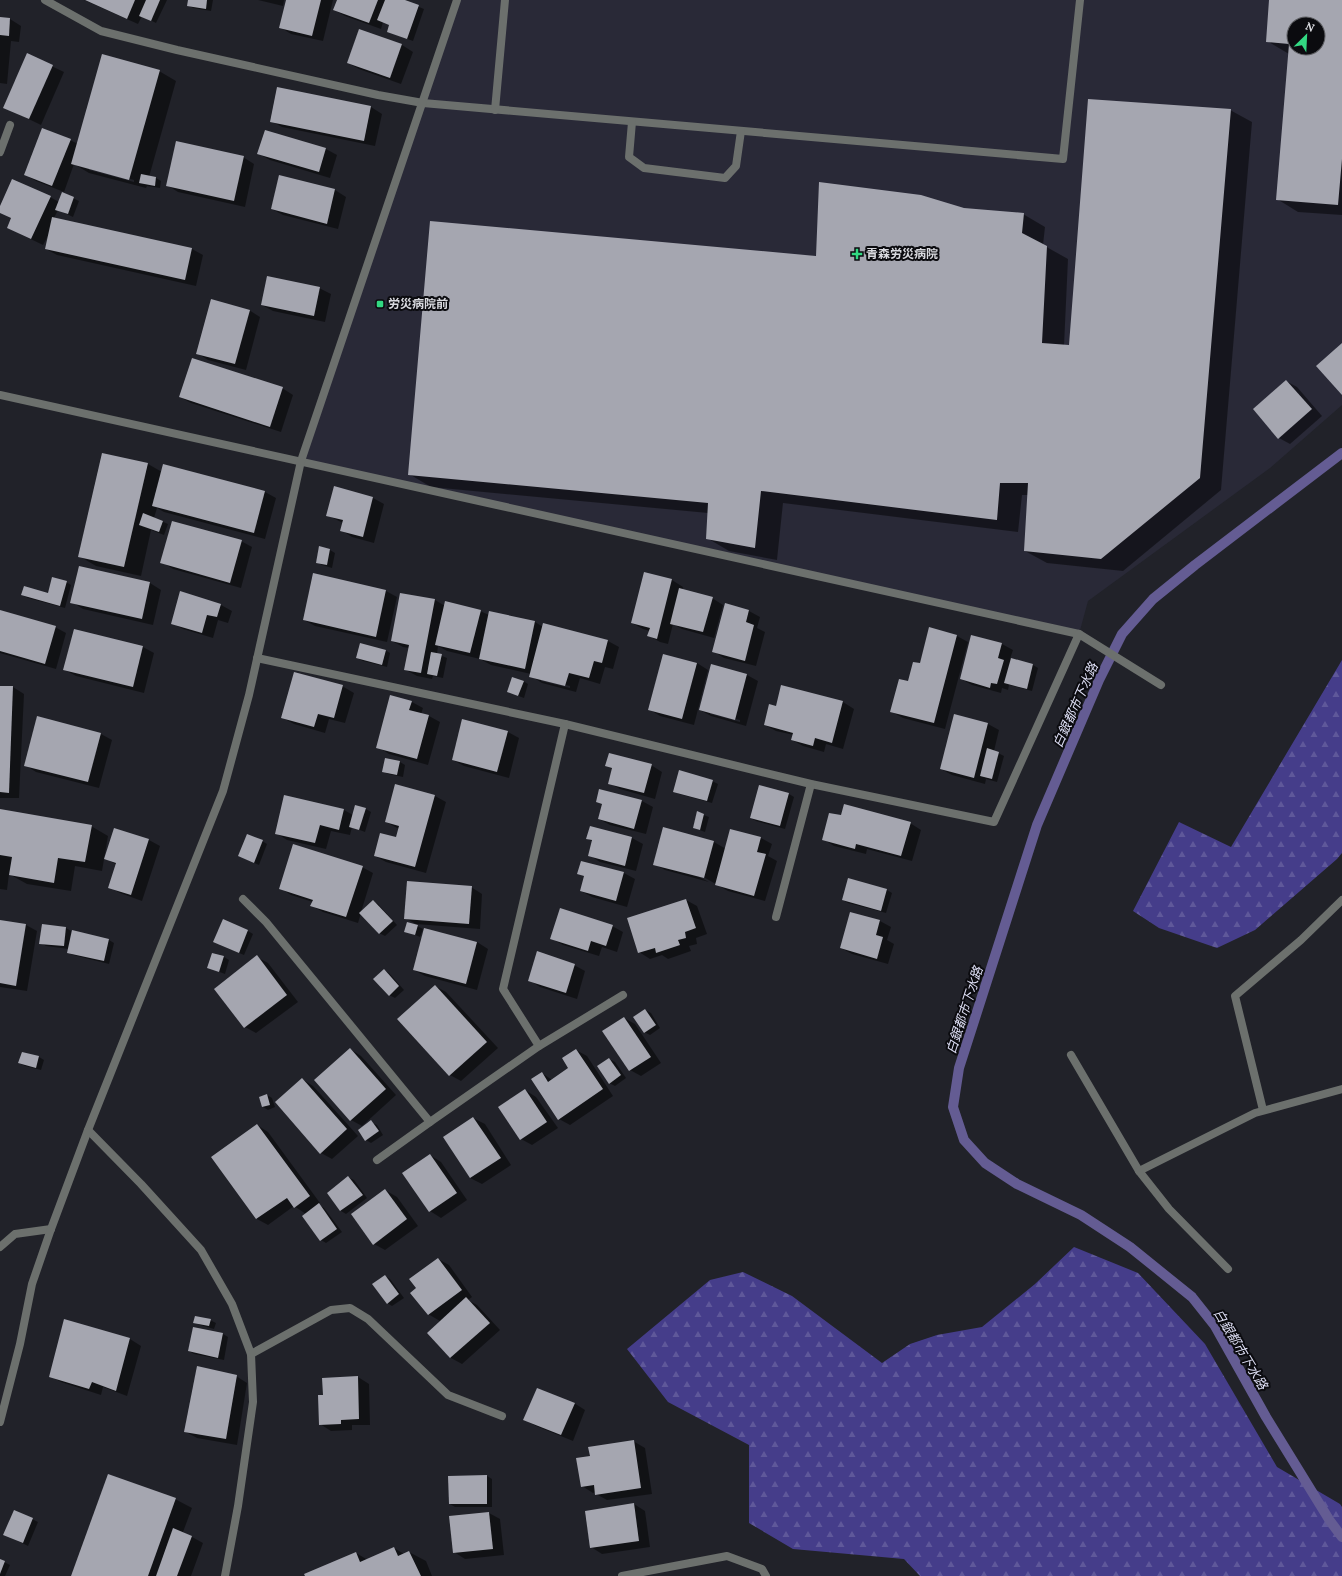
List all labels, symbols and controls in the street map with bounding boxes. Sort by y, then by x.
north arrow [1286,16,1326,56]
text: N [1303,19,1317,35]
place label: 青森労災病院 [866,246,938,261]
marker: 青森労災病院 [851,248,863,260]
place label: 労災病院前 [388,296,448,311]
marker: 労災病院前 [375,299,385,309]
water label: 白銀都市下水路 [1049,659,1102,750]
water label: 白銀都市下水路 [942,963,987,1056]
water label: 白銀都市下水路 [1210,1306,1272,1393]

